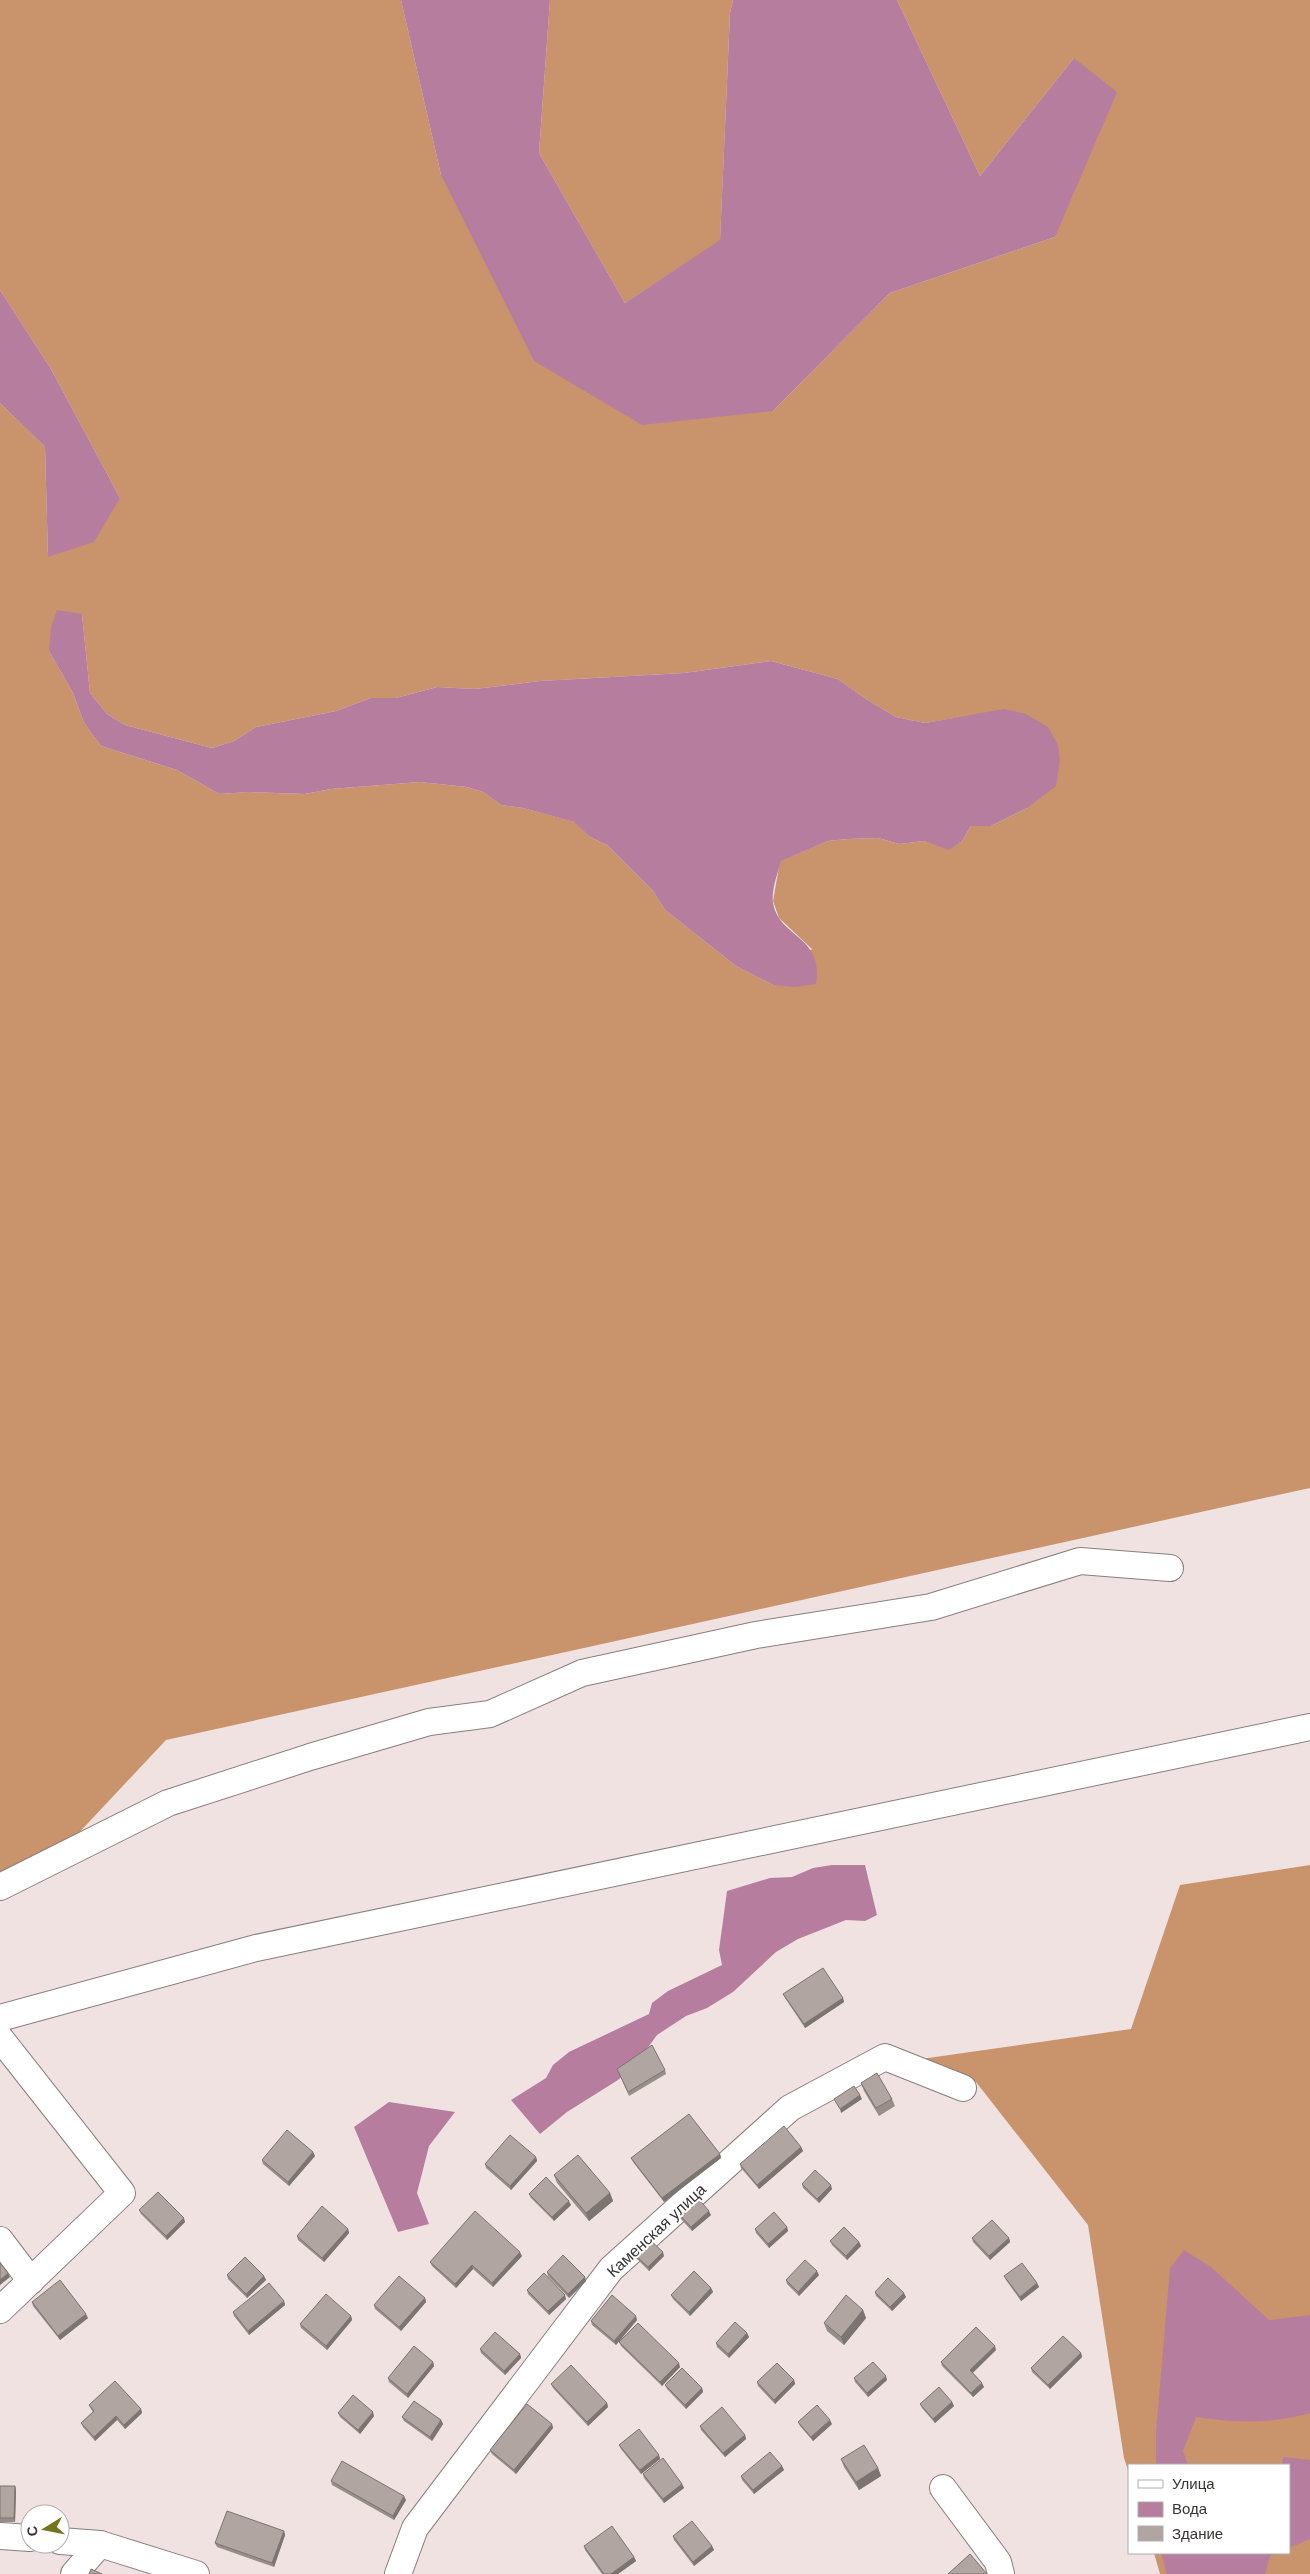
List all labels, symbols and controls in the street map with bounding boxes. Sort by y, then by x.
street label: Каменская улица [604,2180,709,2280]
legend [1128,2464,1290,2554]
text: Улица [1172,2475,1215,2492]
text: Вода [1172,2500,1208,2517]
north arrow [20,2504,70,2554]
text: С [23,2525,41,2538]
text: Здание [1172,2525,1223,2542]

